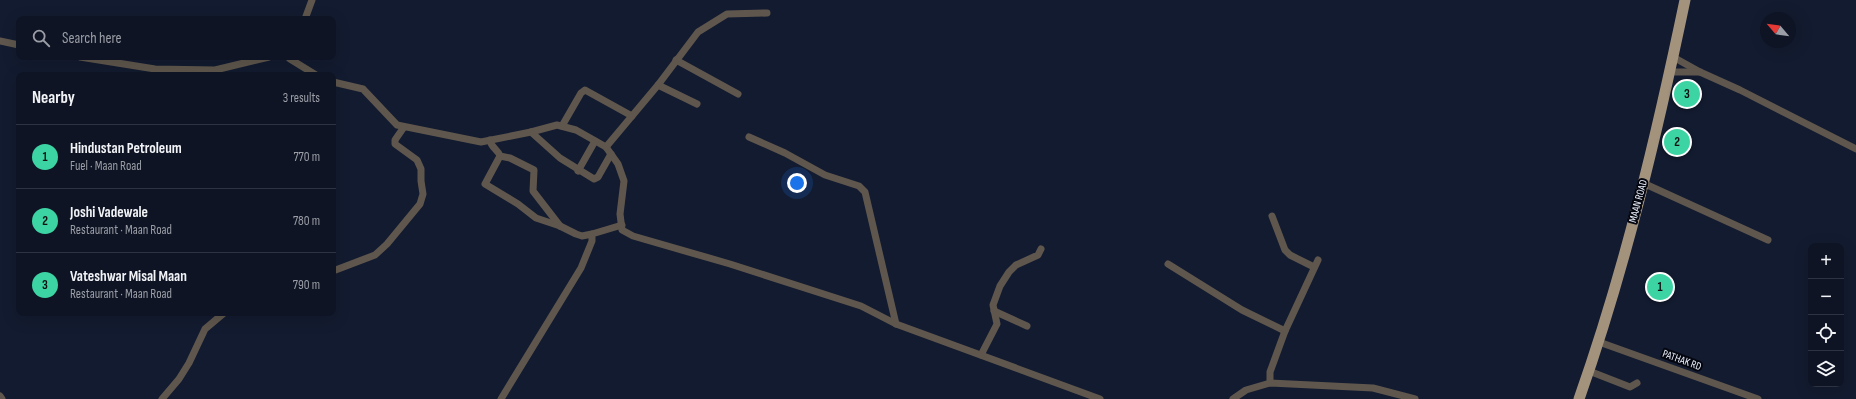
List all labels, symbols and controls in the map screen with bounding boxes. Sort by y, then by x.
north arrow [1760,12,1796,48]
search box [16,16,336,60]
icon: search [30,27,52,49]
text: Search here [62,29,122,48]
pin: 3 [1674,79,1700,109]
text: Nearby [32,88,75,108]
text: 3 results [283,90,320,106]
pin: 2 [1664,127,1690,157]
text: Hindustan Petroleum [70,139,182,158]
text: 1 [42,149,48,165]
text: 770 m [293,149,320,165]
text: Fuel · Maan Road [70,158,142,174]
your location [787,173,807,193]
street label: MAAN ROAD [1626,178,1650,224]
text: Joshi Vadewale [70,203,148,222]
text: 2 [42,213,48,229]
text: 780 m [293,213,320,229]
text: Restaurant · Maan Road [70,222,172,238]
map controls [1808,243,1844,387]
button: + [1808,243,1844,279]
text: Vateshwar Misal Maan [70,267,187,286]
pin: 1 [1647,272,1673,302]
text: 3 [42,277,48,293]
text: 790 m [293,277,320,293]
button: − [1808,279,1844,315]
text: Restaurant · Maan Road [70,286,172,302]
button: locate [1808,315,1844,351]
street label: PATHAK RD [1661,347,1703,373]
button: layers [1808,351,1844,387]

